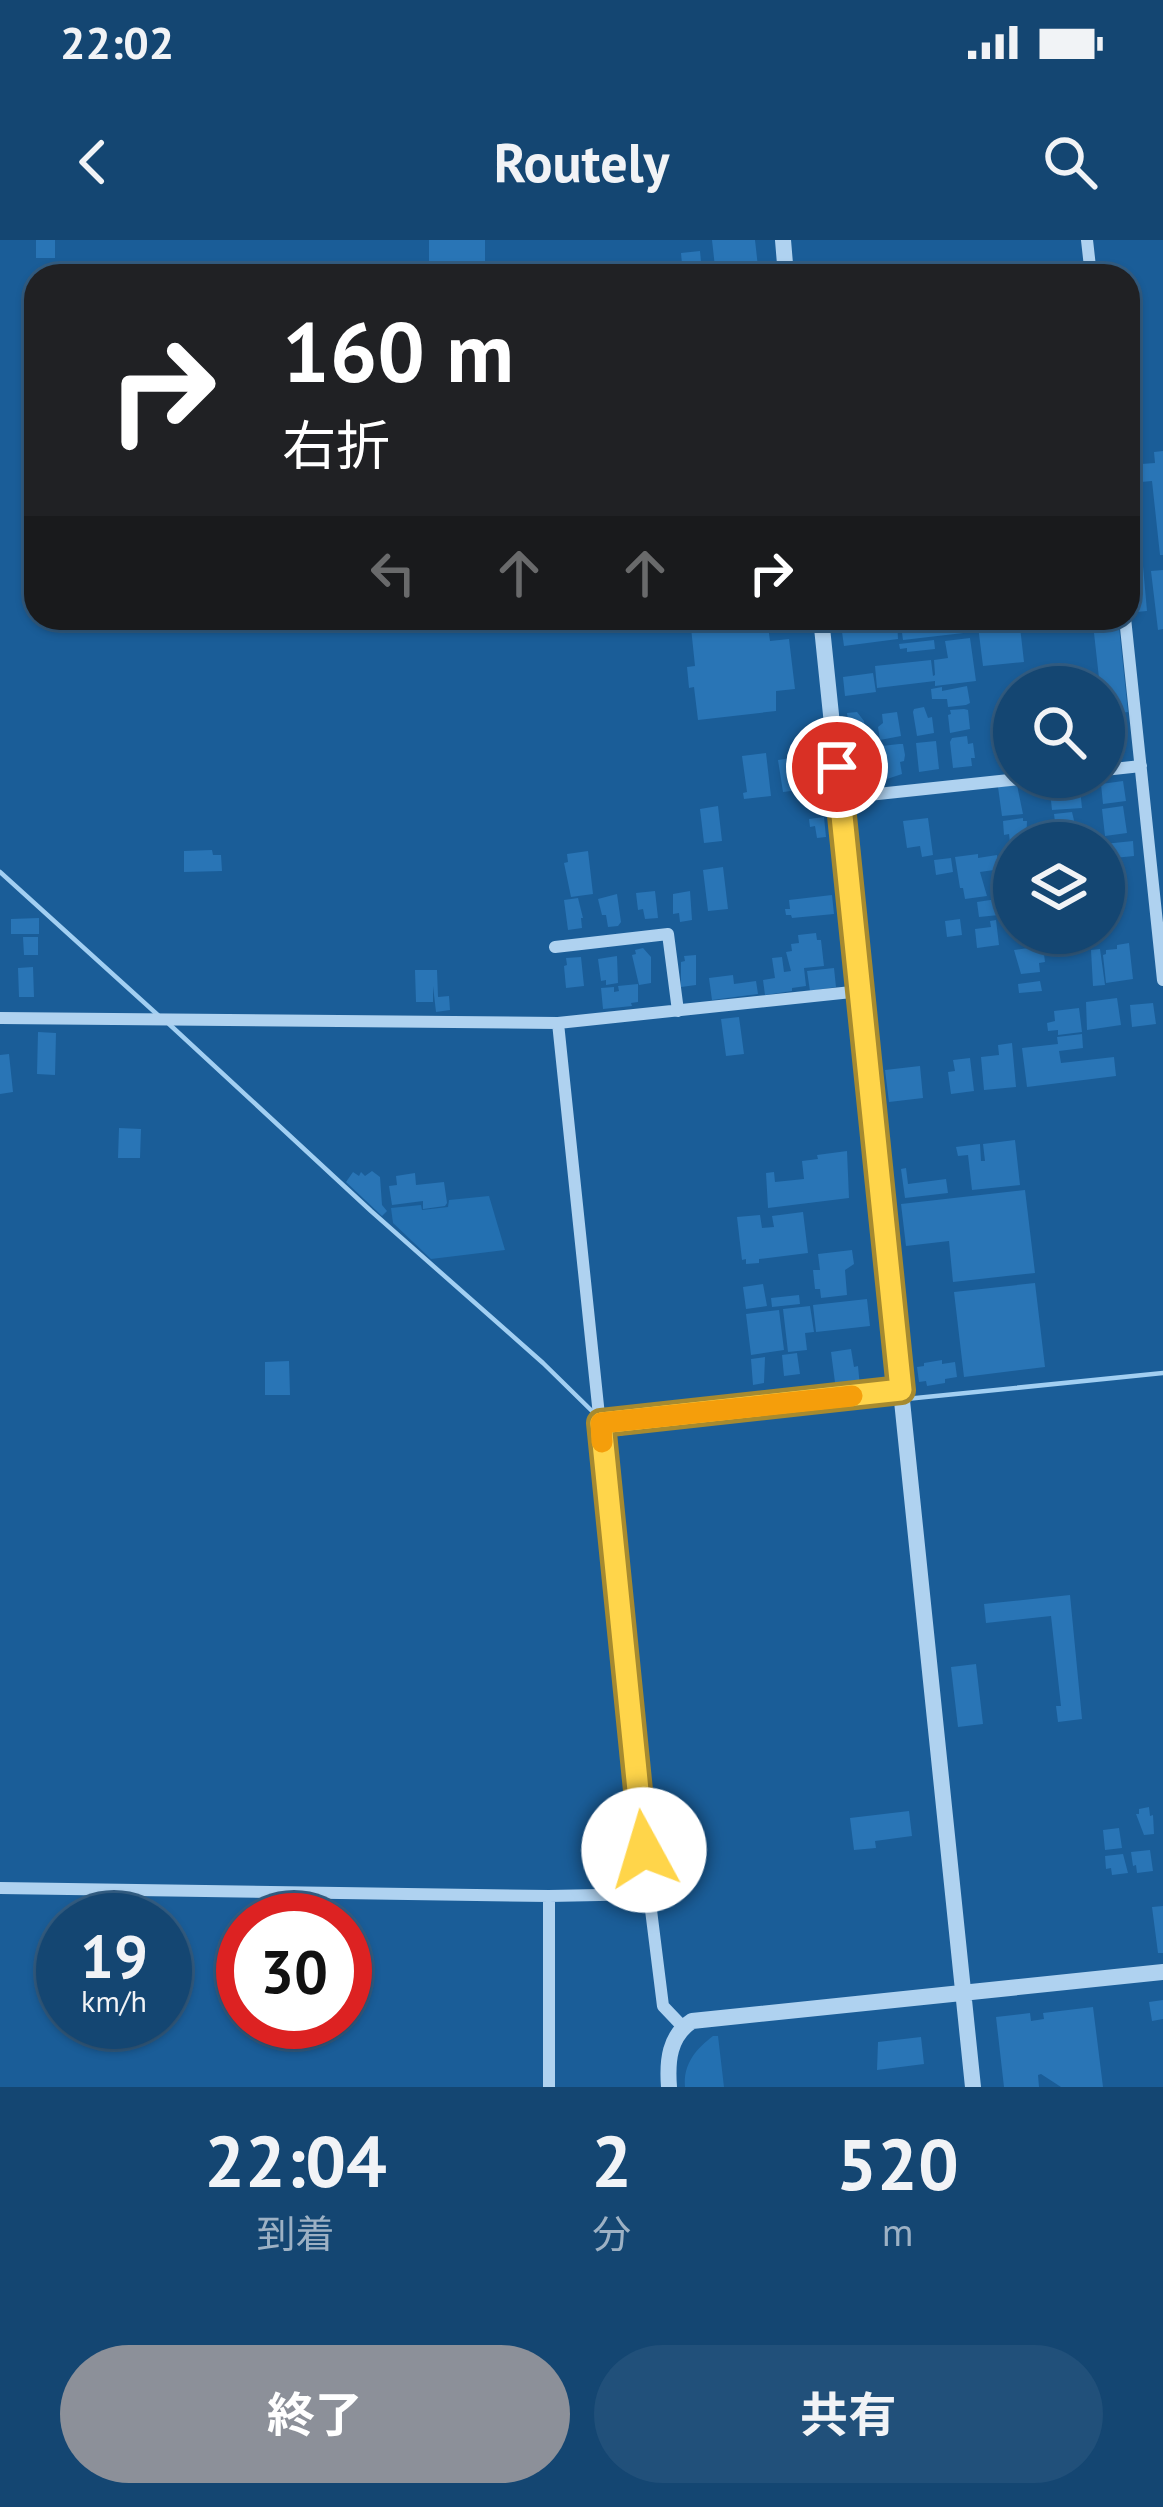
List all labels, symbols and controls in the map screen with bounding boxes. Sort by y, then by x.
text: 22:02 [60,13,174,71]
text: Routely [494,127,669,197]
icon: back [60,129,126,195]
icon: search [1037,129,1103,195]
text: 160 m [282,296,514,405]
icon: right [84,312,240,468]
text: 右折 [282,410,390,480]
icon: left [360,540,426,606]
icon: ahead [486,540,552,606]
icon: ahead [612,540,678,606]
icon: right [738,540,804,606]
map controls [993,666,1125,954]
button: search [993,666,1125,798]
pin [786,716,888,818]
icon: arrive [804,734,870,800]
button: layers [993,822,1125,954]
position arrow [581,1787,707,1913]
speed limit sign: 30 [216,1893,372,2049]
text: 19 [80,1917,148,1995]
text: km/h [81,1981,147,2020]
text: 22:04 [204,2114,387,2207]
text: 2 [591,2114,632,2207]
text: 520 [836,2117,959,2210]
text: m [882,2206,913,2257]
text: 到着 [257,2208,335,2259]
text: 分 [592,2208,631,2259]
button: 終了 [60,2345,570,2483]
button: 共有 [594,2345,1103,2483]

